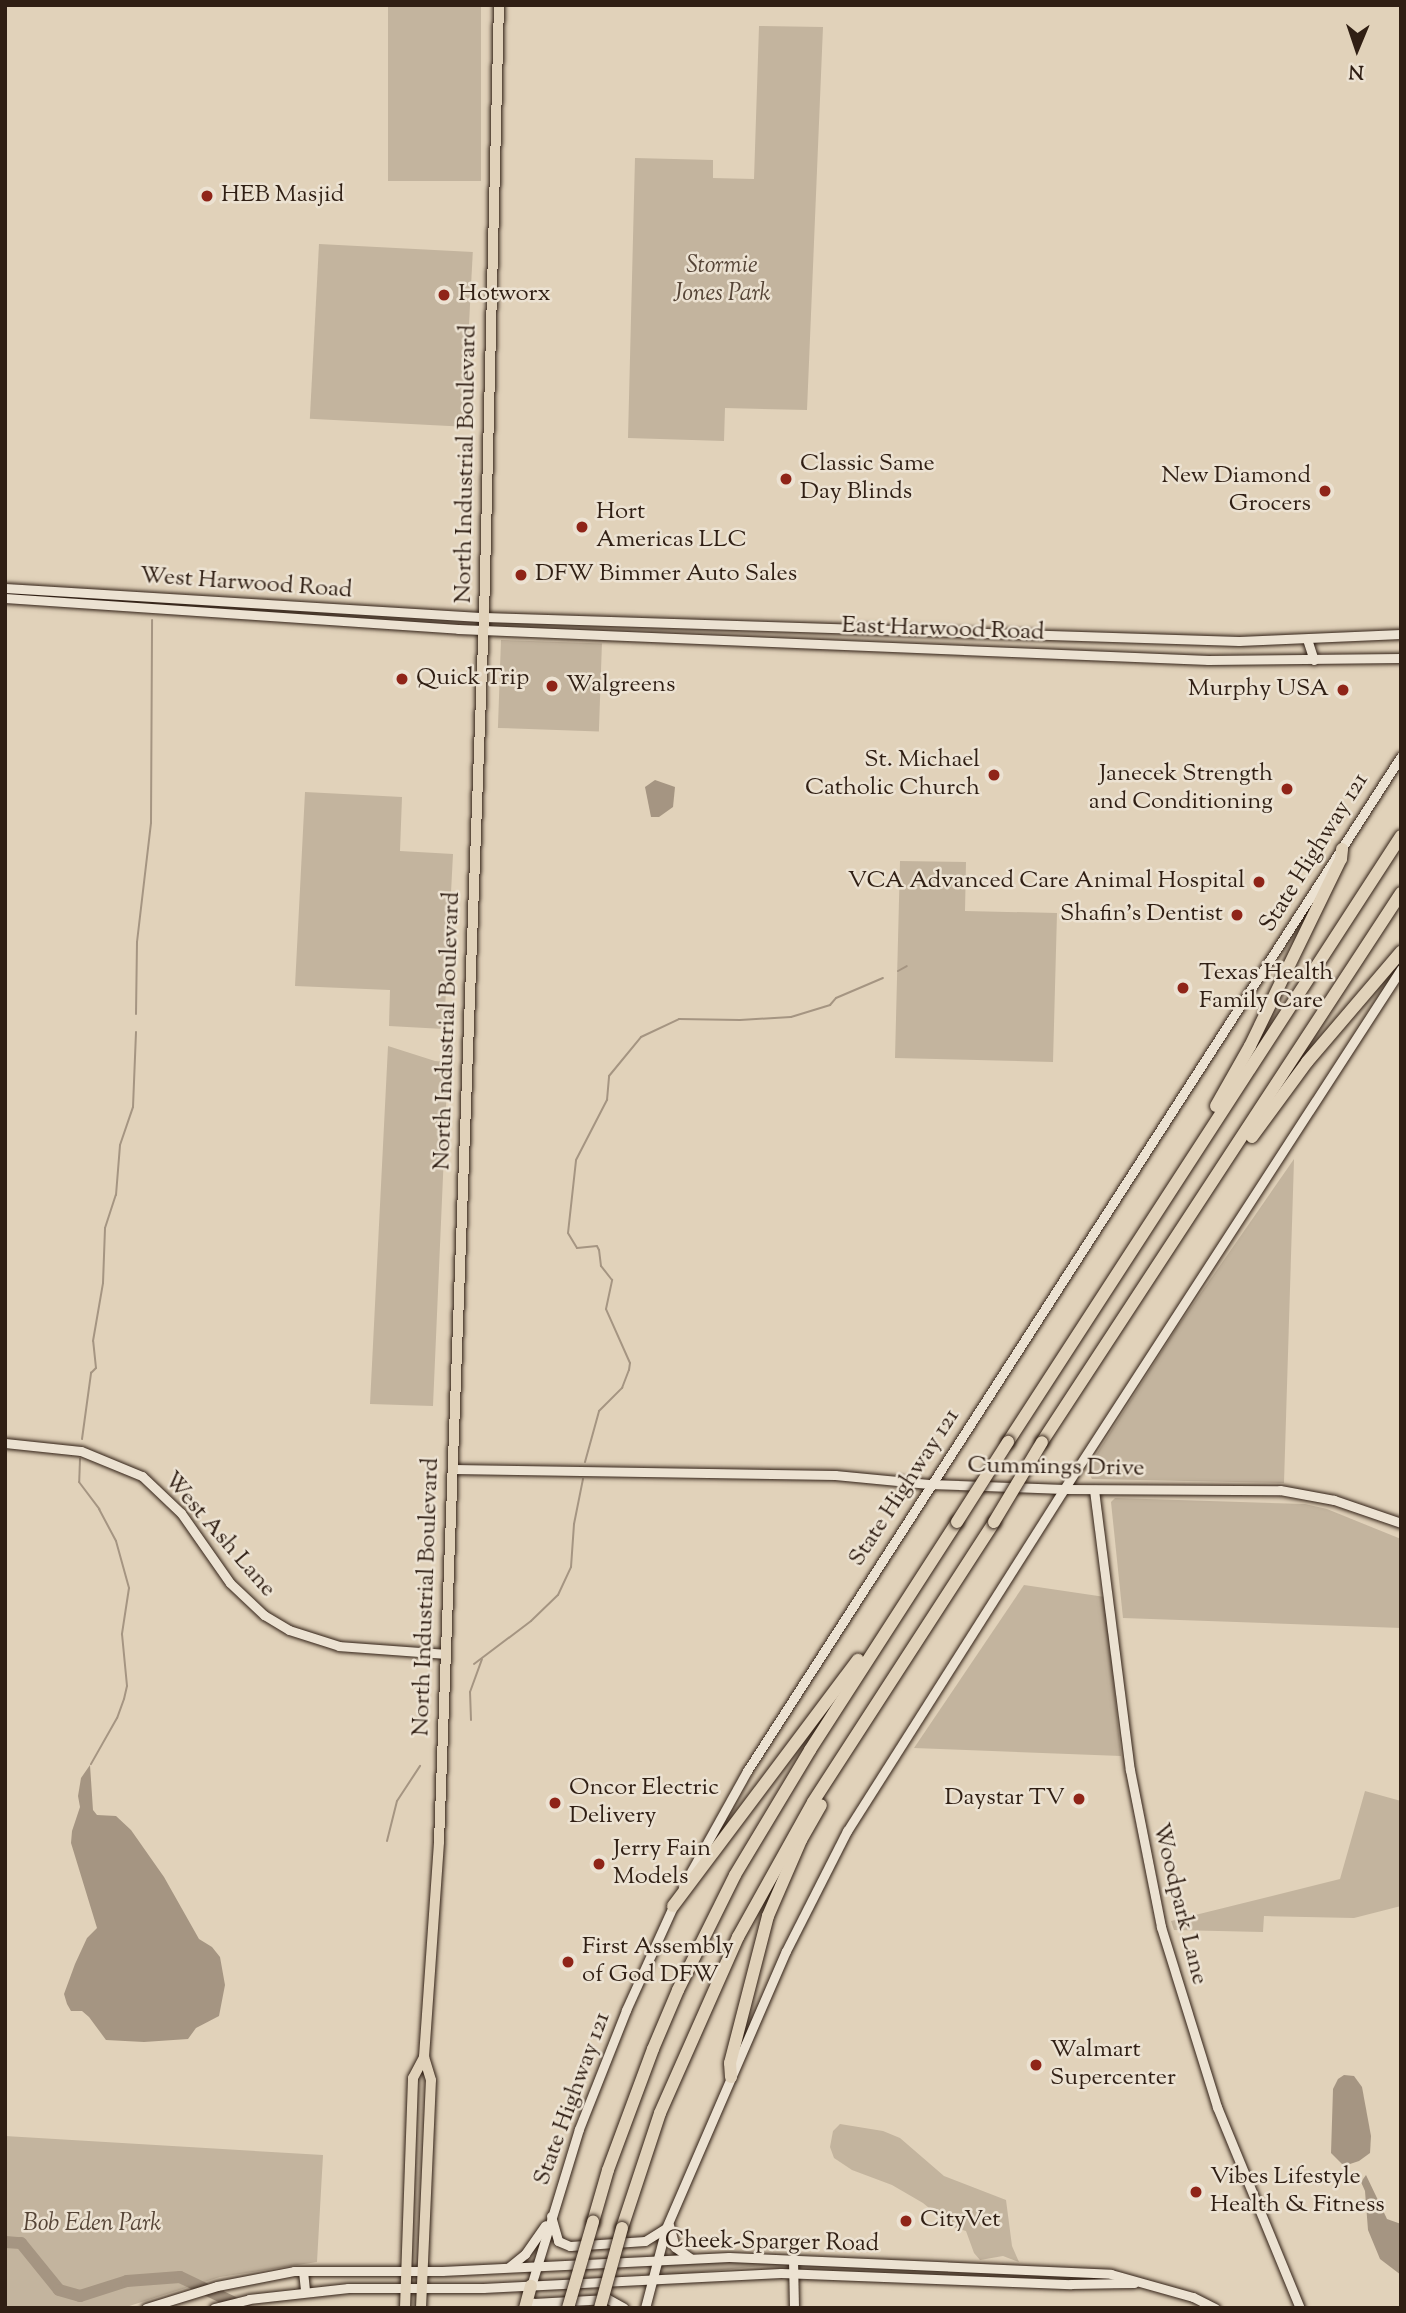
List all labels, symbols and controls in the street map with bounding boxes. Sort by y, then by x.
north arrow [1322,14,1392,84]
text: N [1348,57,1364,84]
place label: HEB Masjid [221,182,344,210]
marker: HEB Masjid [199,188,215,204]
park label: Stormie Jones Park [674,253,770,309]
place label: Hotworx [458,281,551,309]
marker: Hotworx [436,287,452,303]
street label: North Industrial Boulevard [450,324,484,604]
place label: Classic Same Day Blinds [800,451,935,507]
place label: New Diamond Grocers [1161,463,1311,519]
marker: Classic Same Day Blinds [778,471,794,487]
marker: New Diamond Grocers [1317,483,1333,499]
place label: Hort Americas LLC [596,499,747,555]
marker: Hort Americas LLC [574,519,590,535]
place label: DFW Bimmer Auto Sales [535,561,797,589]
street label: West Harwood Road [139,562,353,606]
marker: DFW Bimmer Auto Sales [513,567,529,583]
street label: East Harwood Road [841,612,1045,648]
place label: Quick Trip [416,665,529,693]
marker: Quick Trip [394,671,410,687]
place label: Walgreens [566,672,675,700]
place label: Murphy USA [1188,676,1329,704]
marker: Walgreens [544,678,560,694]
marker: Murphy USA [1335,682,1351,698]
place label: St. Michael Catholic Church [805,747,980,803]
place label: Janecek Strength and Conditioning [1089,761,1273,817]
marker: St. Michael Catholic Church [986,767,1002,783]
street label: State Highway 121 [1254,768,1376,938]
marker: Janecek Strength and Conditioning [1279,781,1295,797]
place label: VCA Advanced Care Animal Hospital [848,868,1245,896]
marker: VCA Advanced Care Animal Hospital [1251,874,1267,890]
street label: North Industrial Boulevard [429,891,467,1171]
place label: Shafin's Dentist [1060,901,1223,929]
marker: Shafin's Dentist [1229,907,1245,923]
place label: Texas Health Family Care [1199,960,1333,1016]
marker: Texas Health Family Care [1173,978,1193,998]
street label: State Highway 121 [843,1404,967,1572]
street label: Cummings Drive [967,1452,1145,1484]
street label: North Industrial Boulevard [408,1457,446,1737]
street label: West Ash Lane [157,1466,281,1604]
place label: Oncor Electric Delivery [569,1775,719,1831]
place label: Daystar TV [945,1785,1065,1813]
marker: Daystar TV [1071,1791,1087,1807]
marker: Oncor Electric Delivery [547,1795,563,1811]
street label: Woodpark Lane [1145,1820,1213,1988]
place label: Jerry Fain Models [613,1836,711,1892]
marker: Jerry Fain Models [591,1856,607,1872]
place label: First Assembly of God DFW [582,1934,734,1990]
marker: First Assembly of God DFW [560,1954,576,1970]
street label: State Highway 121 [528,2008,618,2190]
place label: Walmart Supercenter [1050,2037,1176,2093]
marker: Walmart Supercenter [1028,2057,1044,2073]
place label: Vibes Lifestyle Health & Fitness [1210,2164,1385,2220]
marker: Vibes Lifestyle Health & Fitness [1188,2184,1204,2200]
place label: CityVet [920,2207,1000,2235]
park label: Bob Eden Park [23,2211,161,2239]
marker: CityVet [898,2213,914,2229]
street label: Cheek-Sparger Road [665,2227,879,2259]

